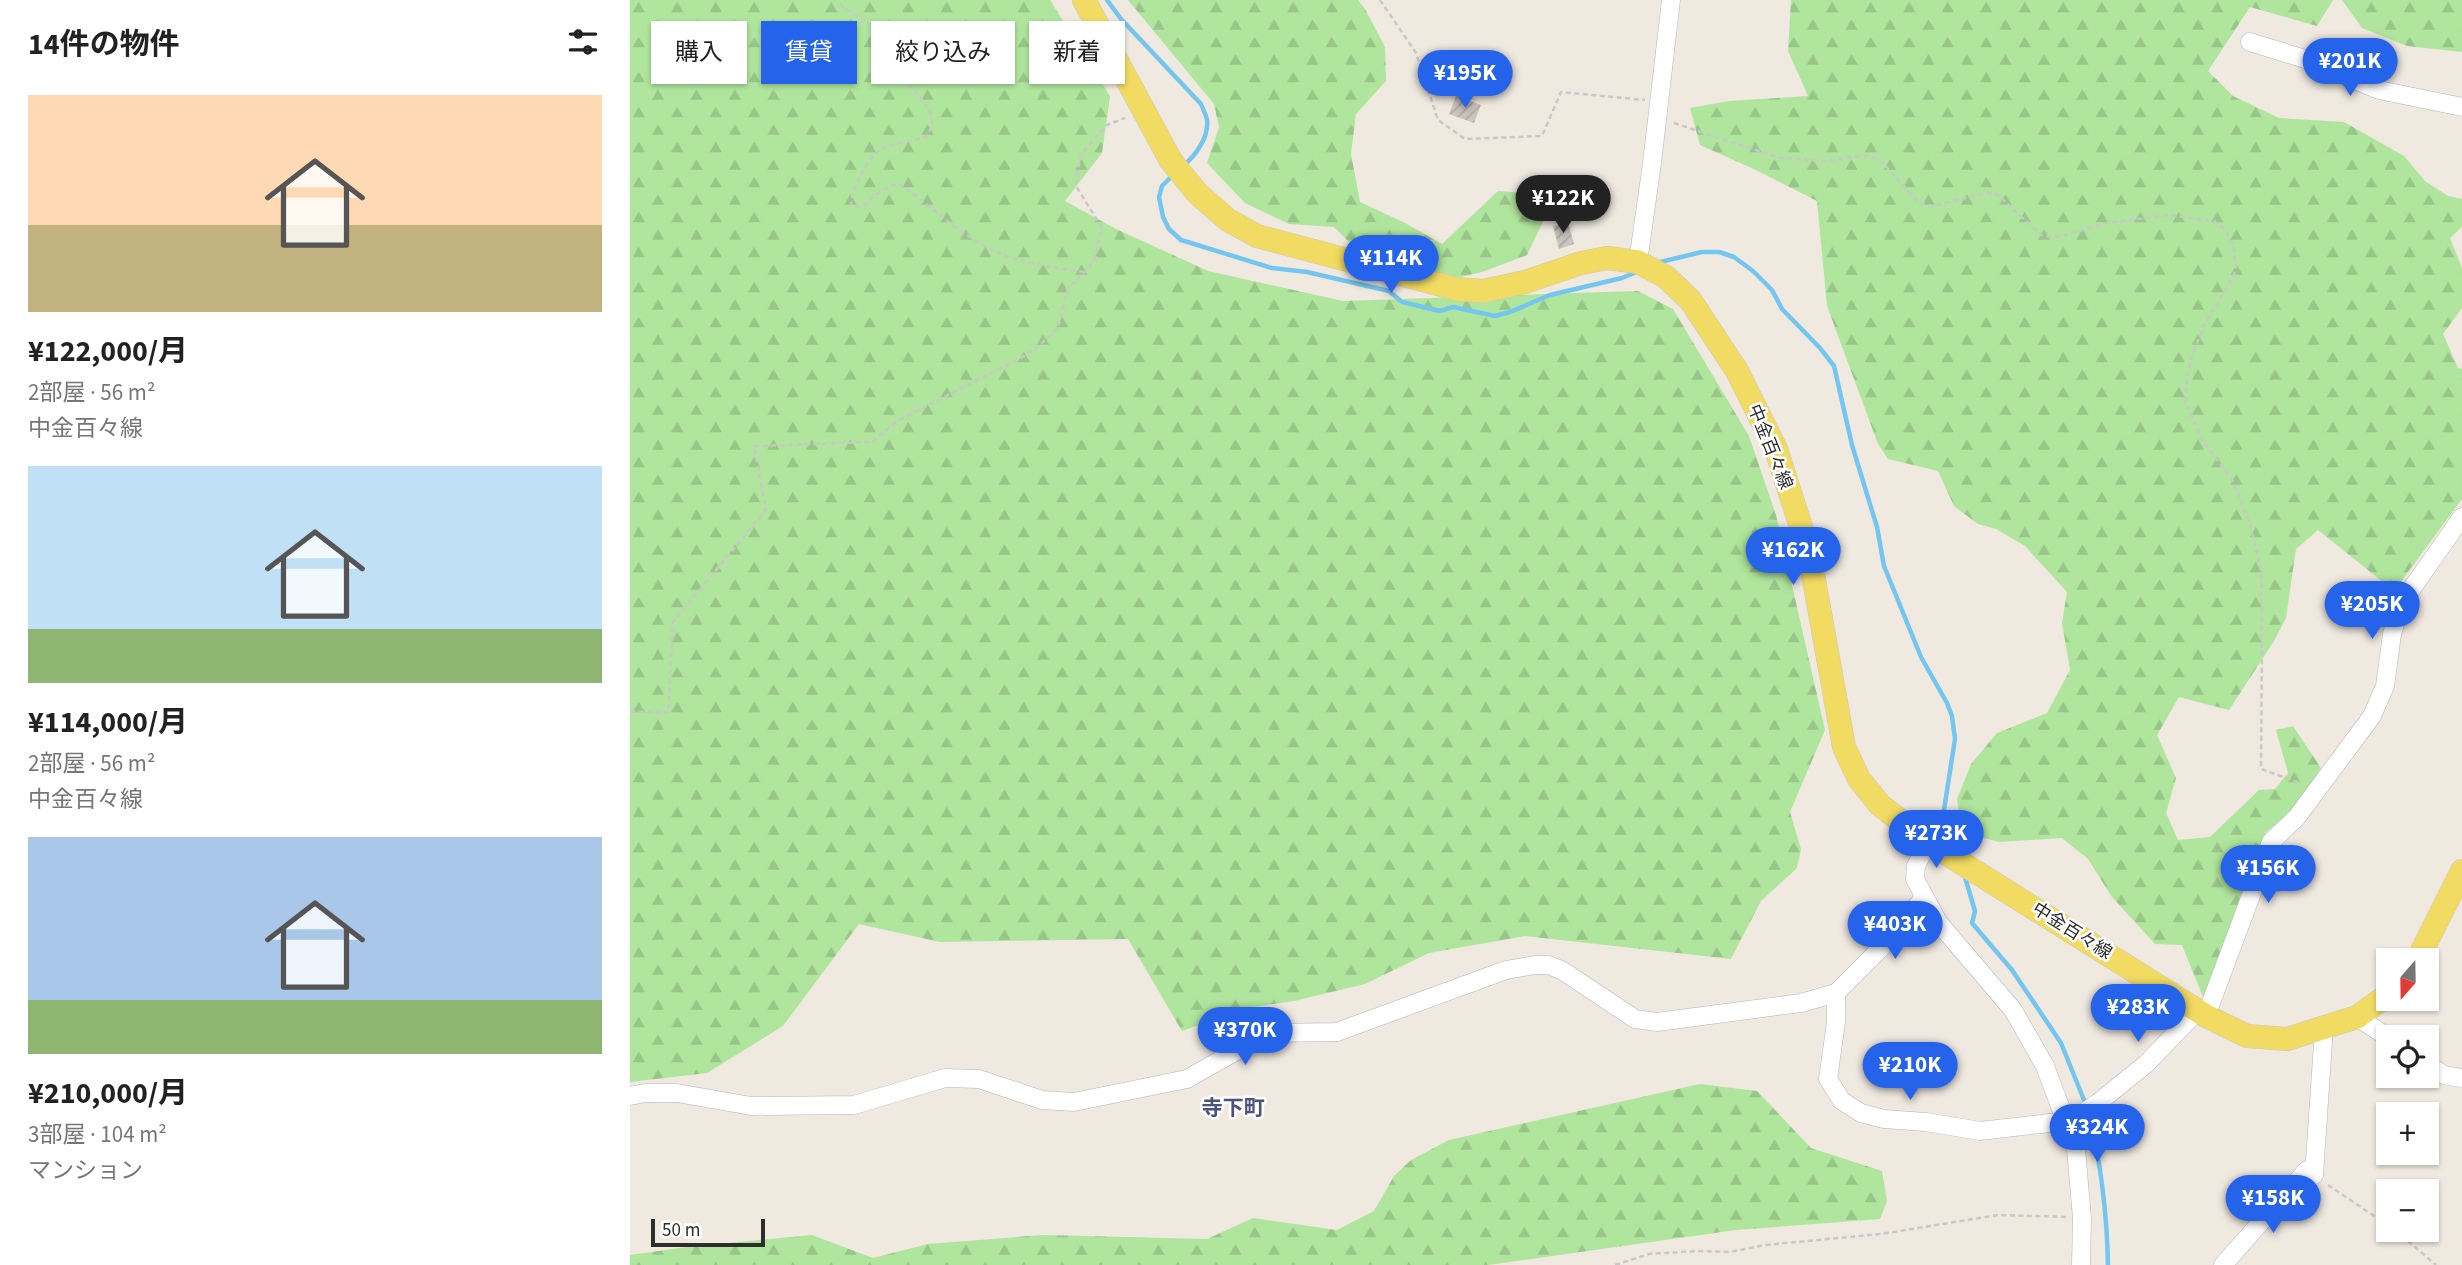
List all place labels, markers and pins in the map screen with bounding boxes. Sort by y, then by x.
pin: ¥201K [2301,38,2399,98]
pin: ¥195K [1416,50,1514,110]
pin: ¥122K [1514,176,1612,235]
pin: ¥114K [1342,236,1440,295]
pin: ¥162K [1744,528,1842,587]
pin: ¥205K [2323,582,2421,641]
pin: ¥273K [1887,810,1985,870]
pin: ¥156K [2219,846,2317,905]
pin: ¥403K [1846,902,1944,961]
pin: ¥283K [2089,984,2187,1044]
pin: ¥370K [1196,1007,1294,1067]
pin: ¥210K [1861,1042,1959,1102]
pin: ¥324K [2048,1104,2146,1164]
pin: ¥158K [2224,1176,2322,1235]

